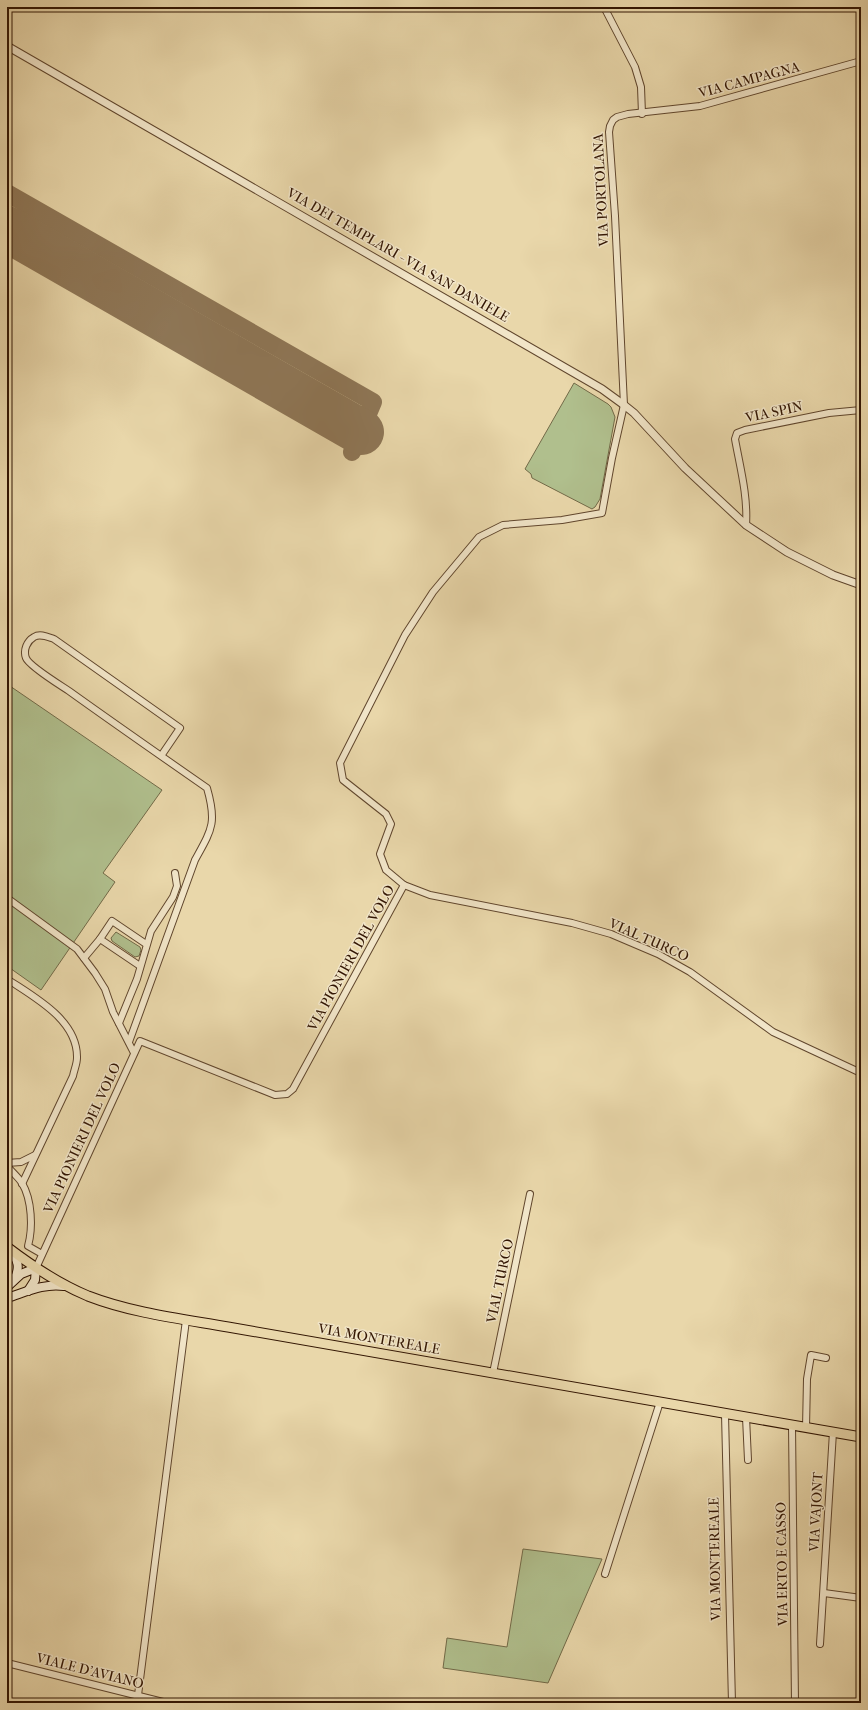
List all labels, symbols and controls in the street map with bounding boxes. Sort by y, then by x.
street label: VIA CAMPAGNA [696,58,802,102]
street label: VIA PORTOLANA [589,132,613,248]
street label: VIA DEI TEMPLARI - VIA SAN DANIELE [283,184,513,326]
street label: VIA SPIN [743,398,805,427]
street label: VIA PIONIERI DEL VOLO [303,882,398,1035]
street label: VIAL TURCO [605,914,692,965]
street label: VIA PIONIERI DEL VOLO [39,1060,124,1217]
street label: VIAL TURCO [483,1237,517,1326]
street label: VIA MONTEREALE [316,1320,442,1358]
street label: VIA VAJONT [805,1471,827,1553]
street label: VIA MONTEREALE [705,1497,725,1622]
street label: VIA ERTO E CASSO [772,1502,792,1627]
street label: VIALE D'AVIANO [34,1649,145,1693]

